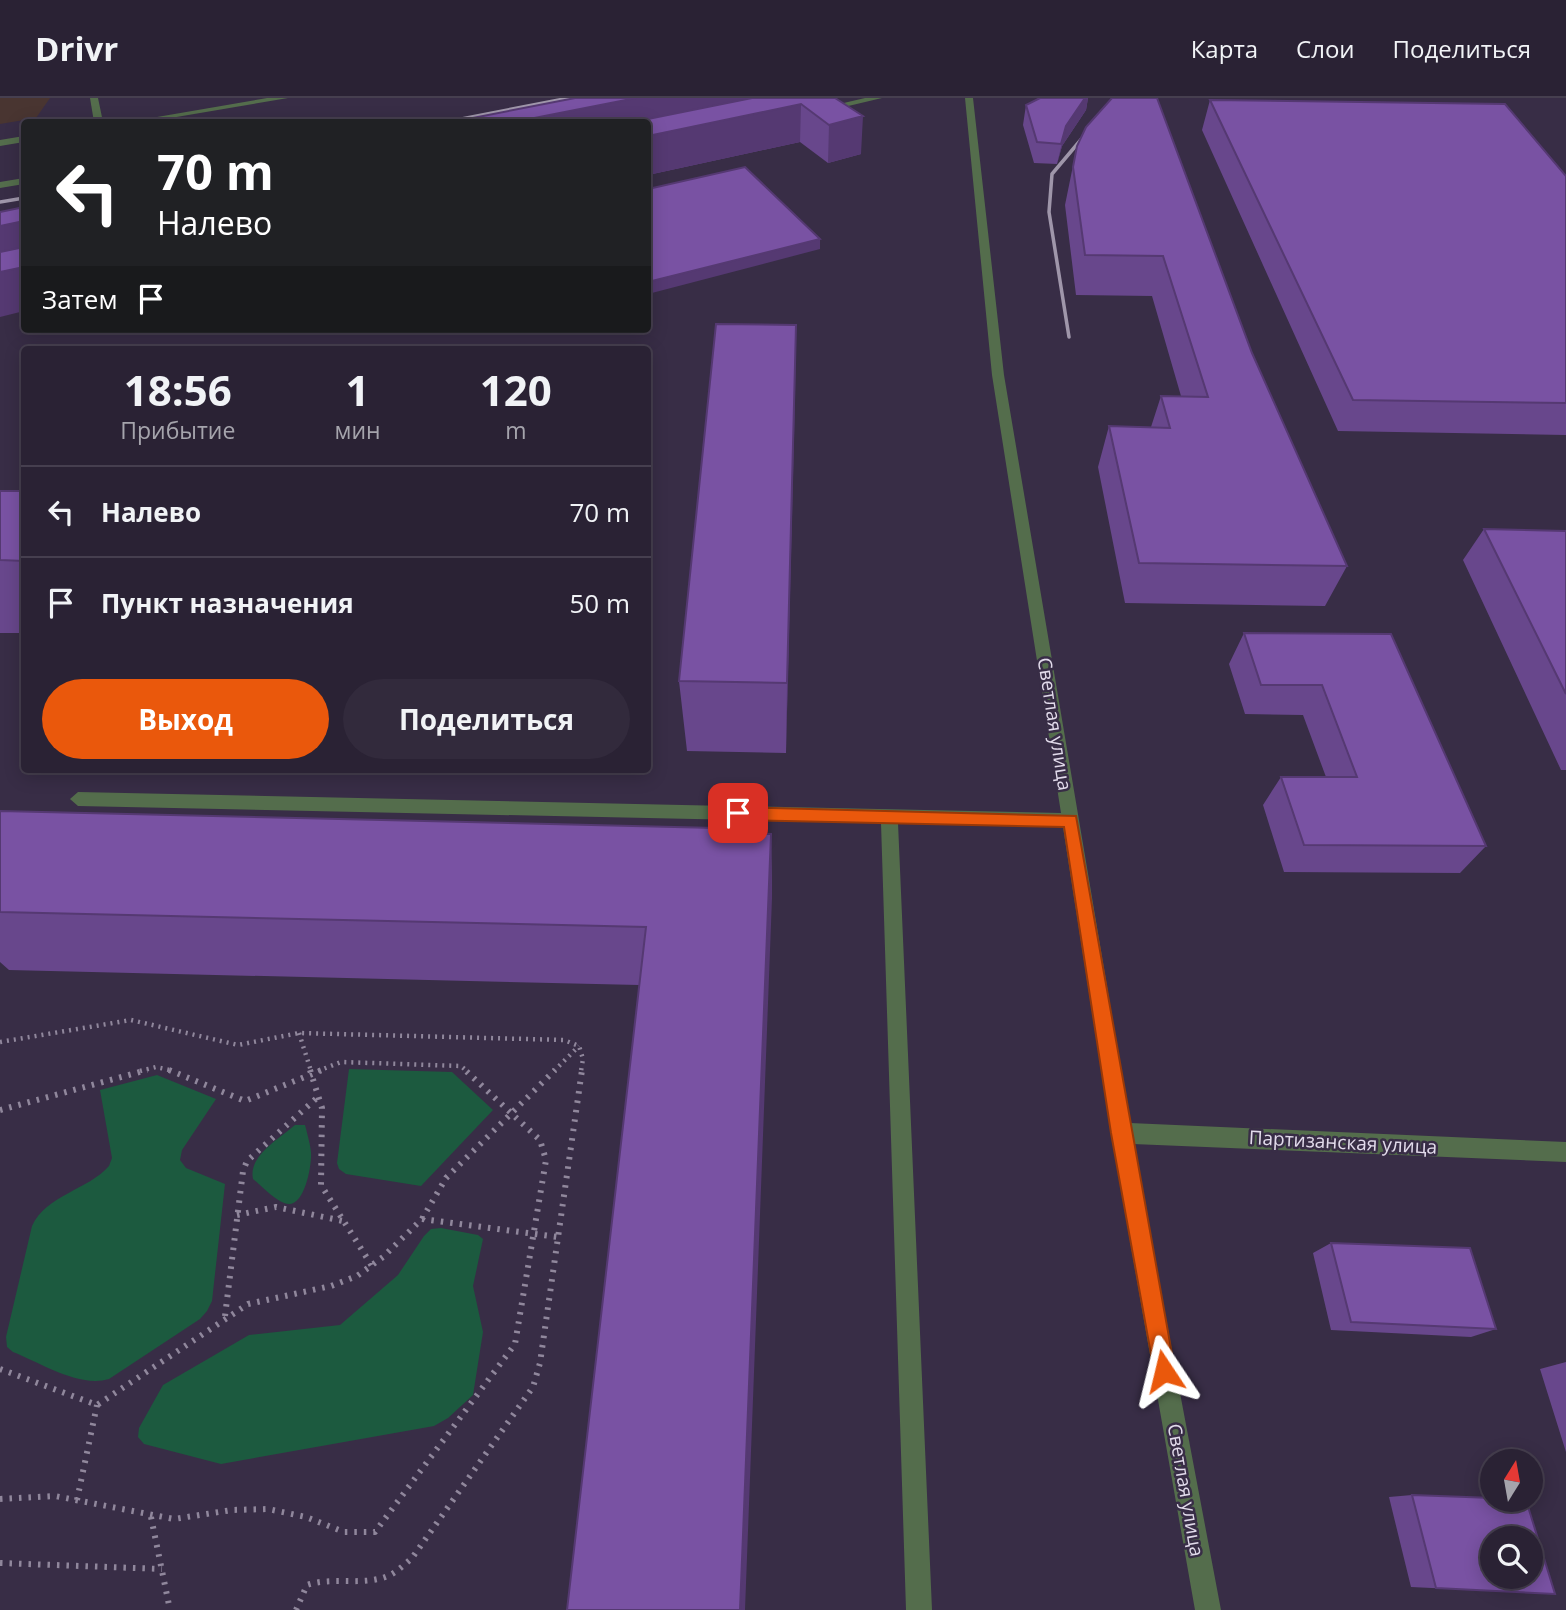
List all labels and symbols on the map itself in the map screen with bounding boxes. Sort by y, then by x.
street label: Светлая улица [1032,656,1078,792]
pin [708,783,768,843]
street label: Партизанская улица [1248,1124,1438,1160]
position arrow [1127,1334,1201,1408]
street label: Светлая улица [1162,1422,1210,1558]
north arrow [1480,1449,1544,1512]

